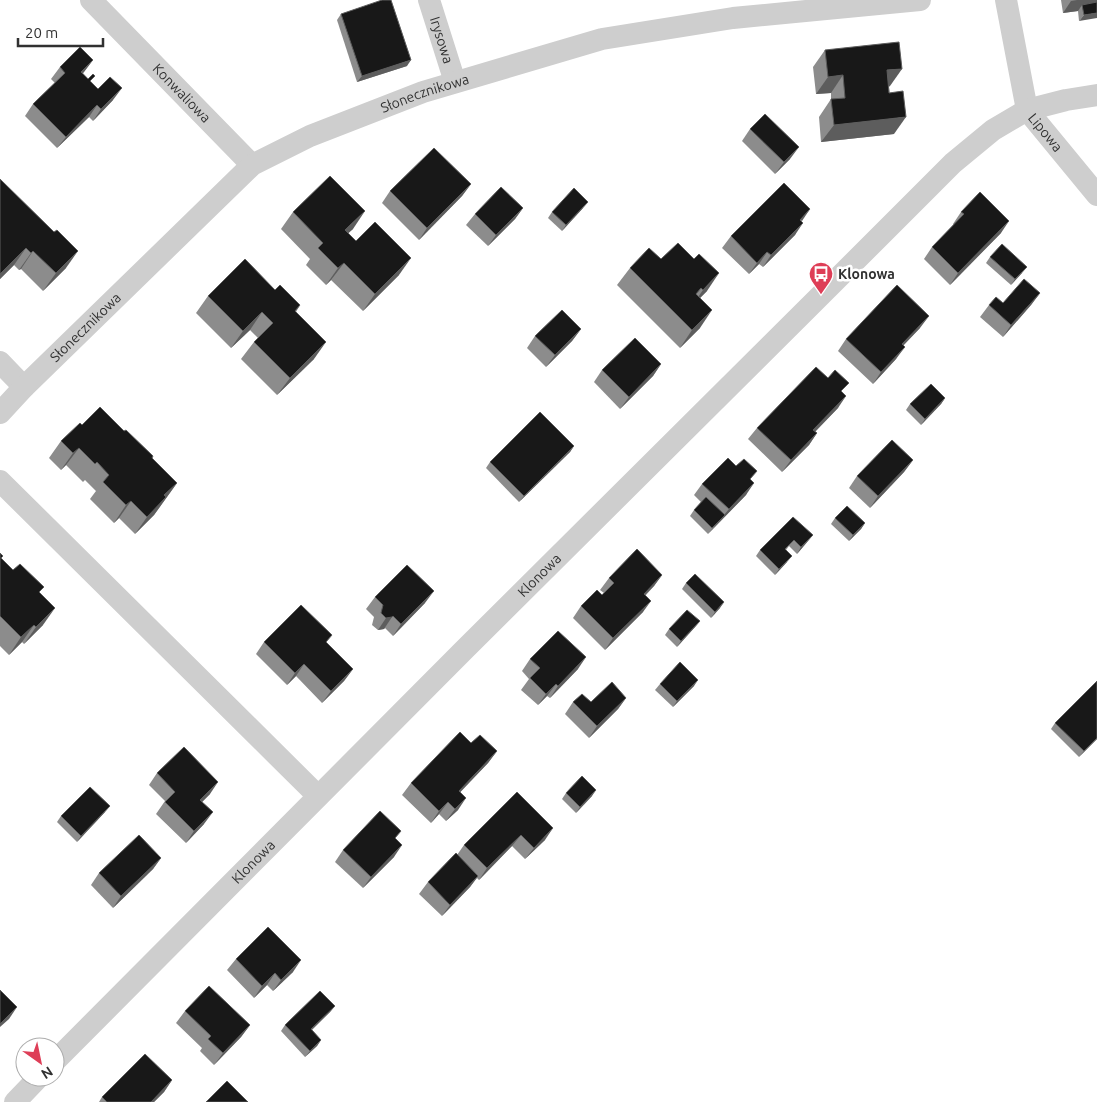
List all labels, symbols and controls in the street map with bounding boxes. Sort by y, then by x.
scale bar [18,15,102,47]
street label: Irysowa [427,15,457,65]
text: 20 m [25,24,58,41]
street label: Konwaliowa [150,60,214,126]
street label: Słonecznikowa [378,71,471,116]
street label: Lipowa [1025,110,1066,155]
bus stop icon: Klonowa [808,261,834,295]
place label: Klonowa [838,266,895,282]
street label: Słonecznikowa [47,289,124,365]
street label: Klonowa [514,550,564,600]
street label: Klonowa [228,837,278,887]
north arrow [15,1037,65,1087]
text: N [38,1063,56,1082]

